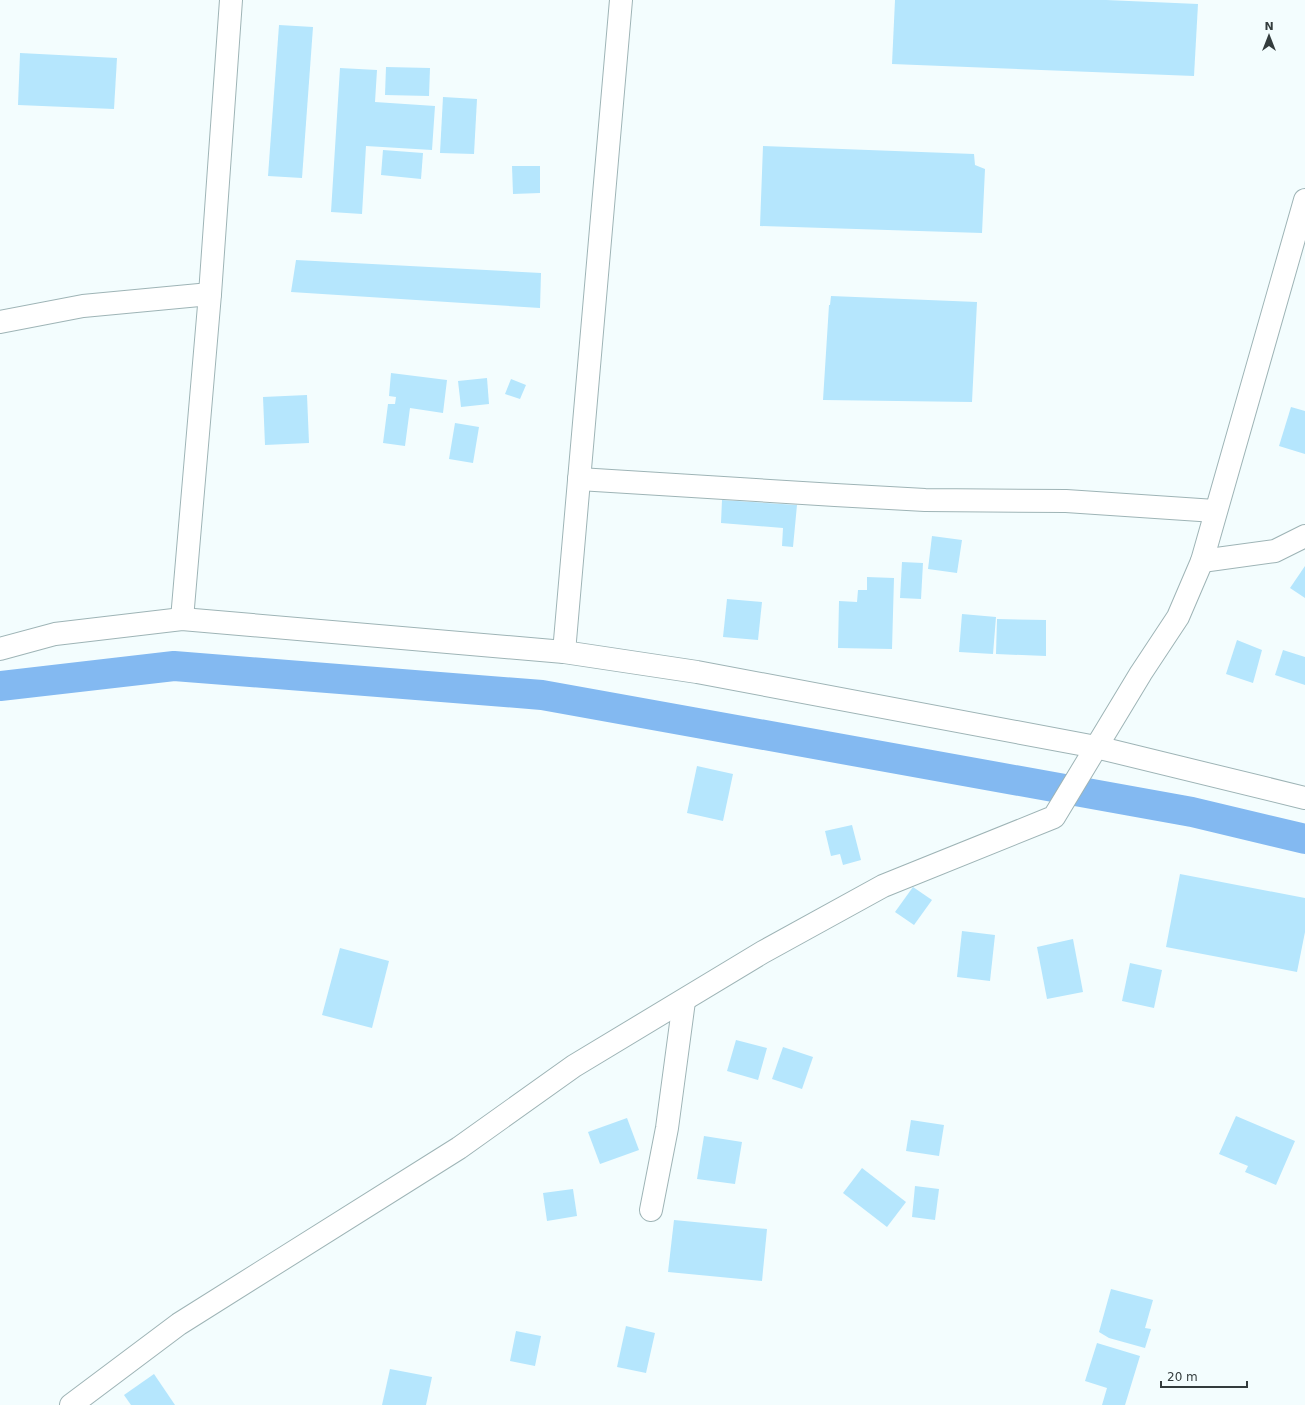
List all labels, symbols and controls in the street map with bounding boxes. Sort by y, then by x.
north arrow [1249,16,1289,56]
text: N [1264,20,1274,33]
scale bar [1161,1363,1247,1389]
text: 20 m [1167,1370,1198,1384]

